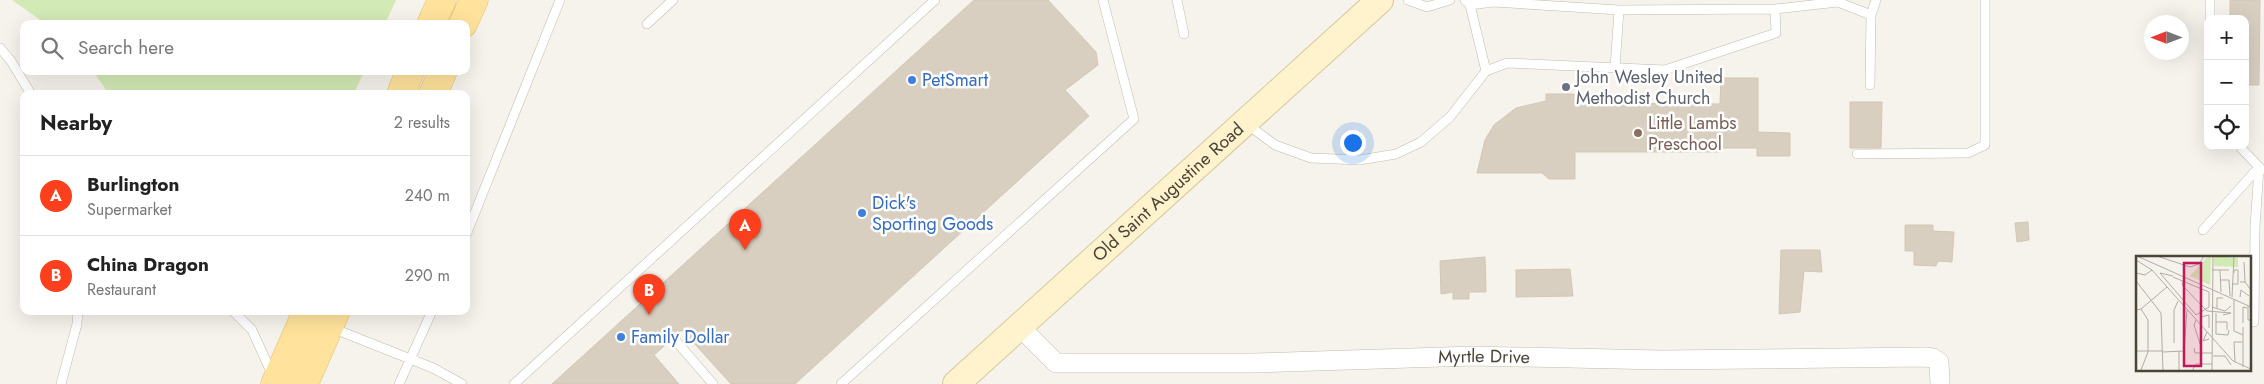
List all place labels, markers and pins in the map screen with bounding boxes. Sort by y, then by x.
place label: John Wesley United Methodist Church [1574,64,1723,111]
place label: PetSmart [922,67,989,93]
marker: PetSmart [906,74,918,86]
marker: John Wesley United Methodist Church [1560,81,1572,93]
place label: Little Lambs Preschool [1648,110,1737,157]
marker: Little Lambs Preschool [1632,127,1644,139]
place label: Dick's Sporting Goods [872,190,993,237]
marker: Dick's Sporting Goods [856,207,868,219]
pin: A [729,209,761,250]
pin: B [633,274,665,315]
place label: Family Dollar [631,324,730,350]
marker: Family Dollar [615,331,627,343]

